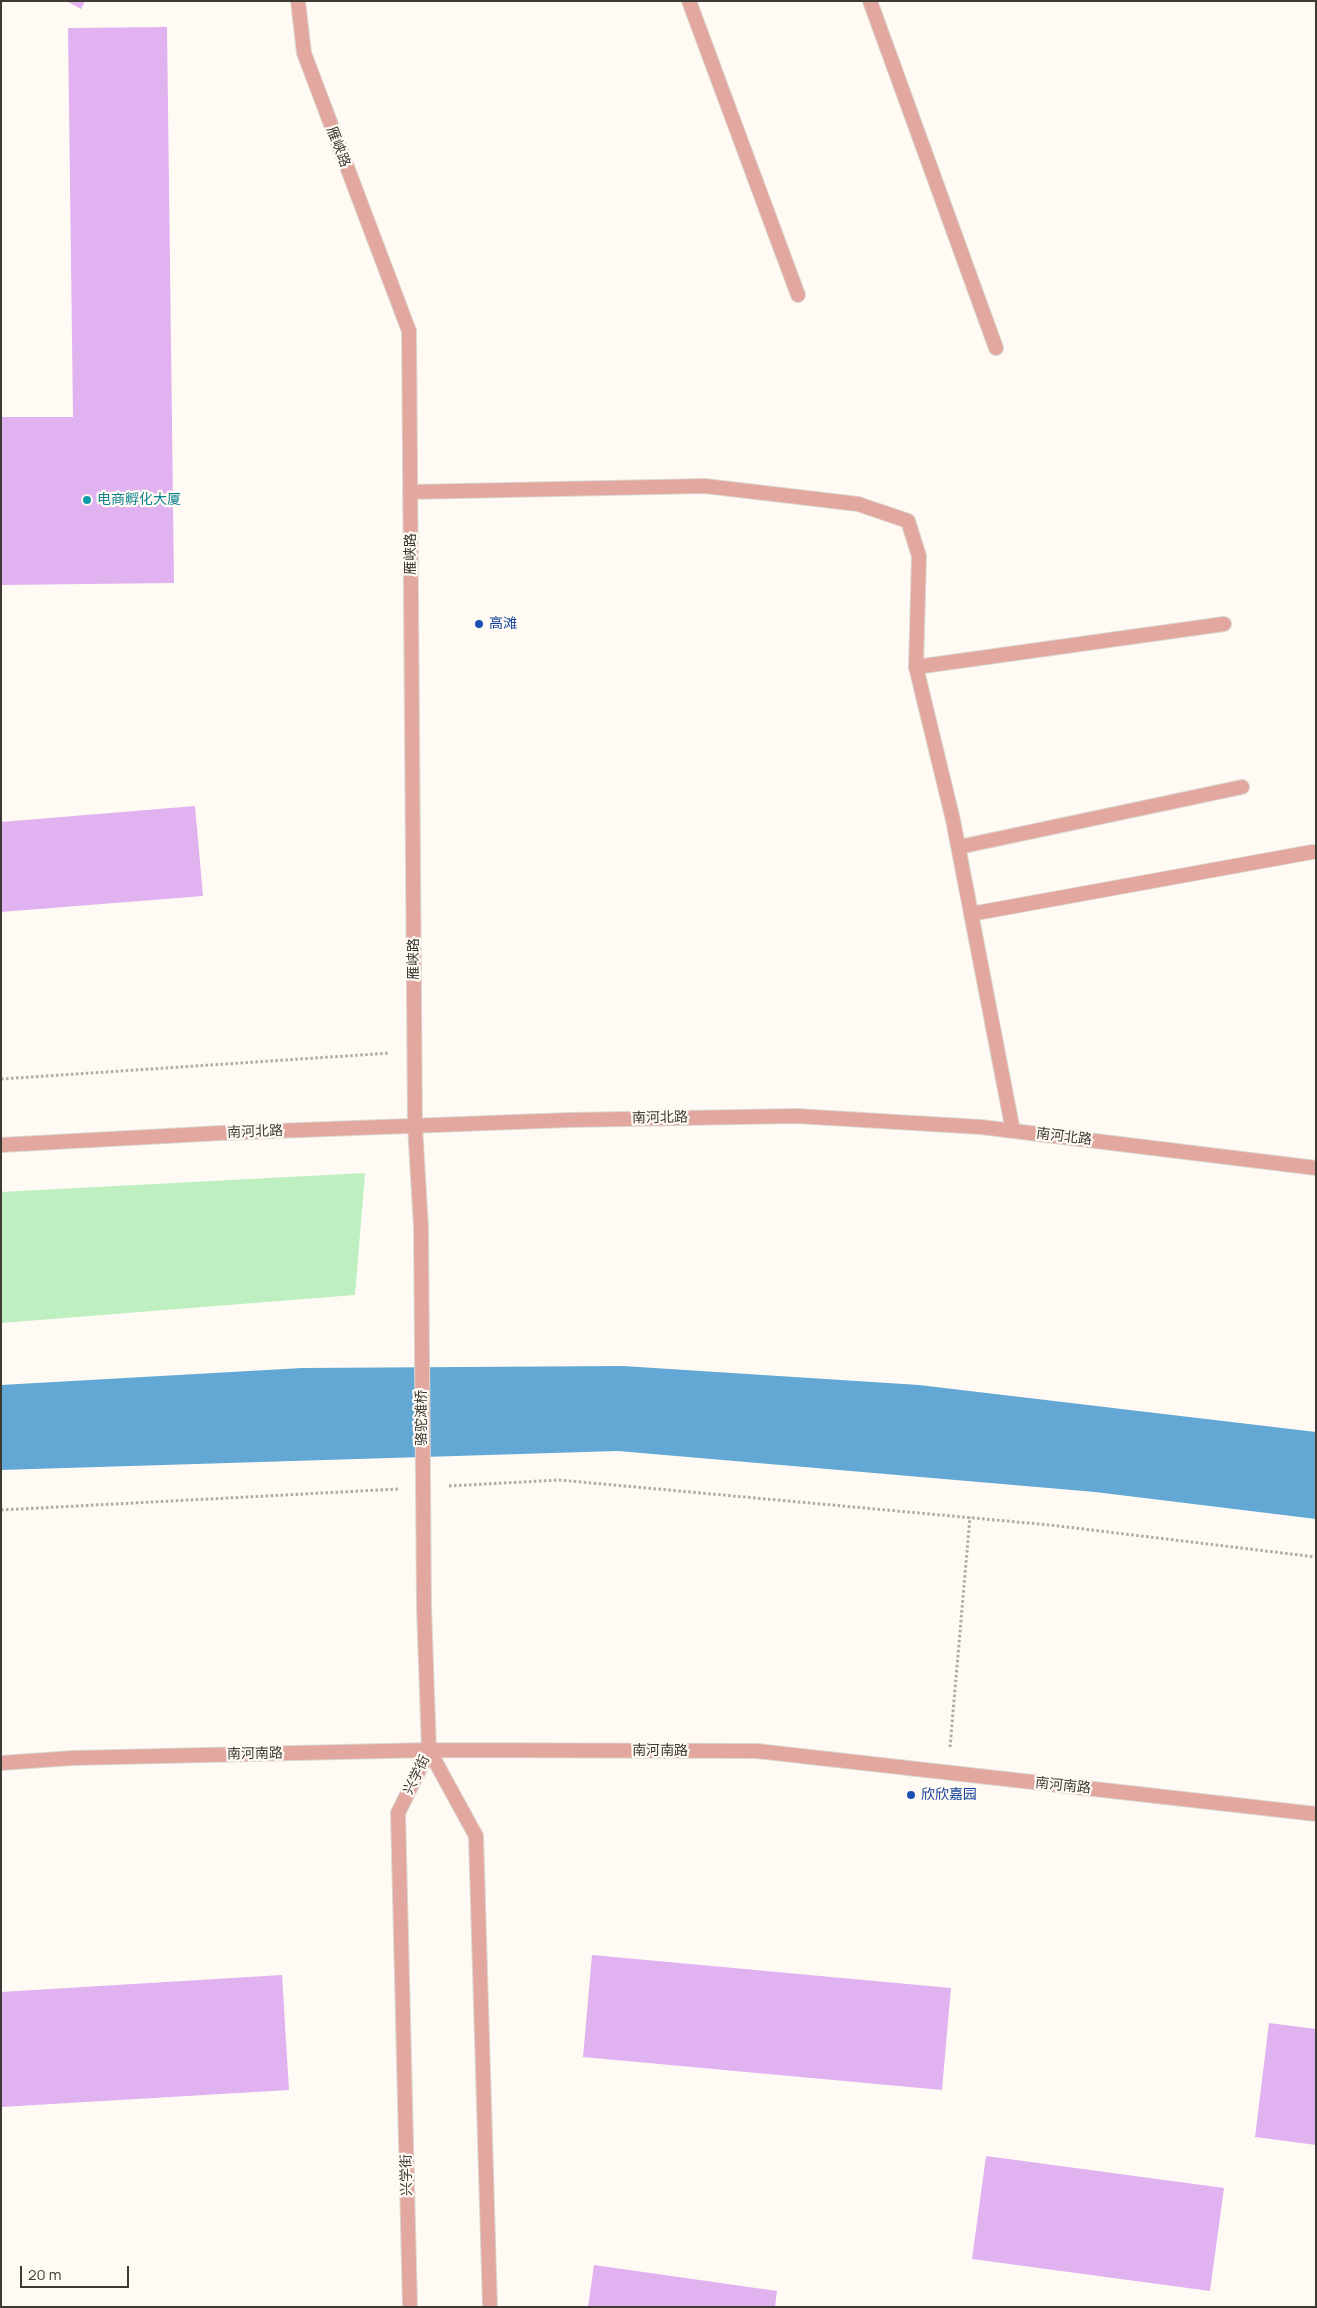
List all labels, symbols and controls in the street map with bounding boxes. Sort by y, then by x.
street label: 雁峡路 [323,124,353,170]
place label: 电商孵化大厦 [97,492,181,508]
marker: 电商孵化大厦 [81,494,93,506]
street label: 雁峡路 [403,533,419,575]
place label: 高滩 [489,616,517,632]
marker: 高滩 [473,618,485,630]
street label: 雁峡路 [406,938,422,980]
street label: 南河北路 [632,1109,688,1127]
street label: 南河北路 [227,1123,283,1141]
street label: 南河北路 [1035,1125,1093,1149]
street label: 骆驼滩桥 [414,1390,430,1446]
street label: 南河南路 [632,1743,688,1759]
street label: 南河南路 [227,1745,283,1763]
street label: 兴学街 [400,1752,434,1798]
street label: 南河南路 [1034,1775,1092,1797]
place label: 欣欣嘉园 [921,1787,977,1803]
marker: 欣欣嘉园 [905,1789,917,1801]
street label: 兴学街 [398,2154,416,2196]
scale bar [22,2256,131,2288]
text: 20 m [28,2264,61,2285]

